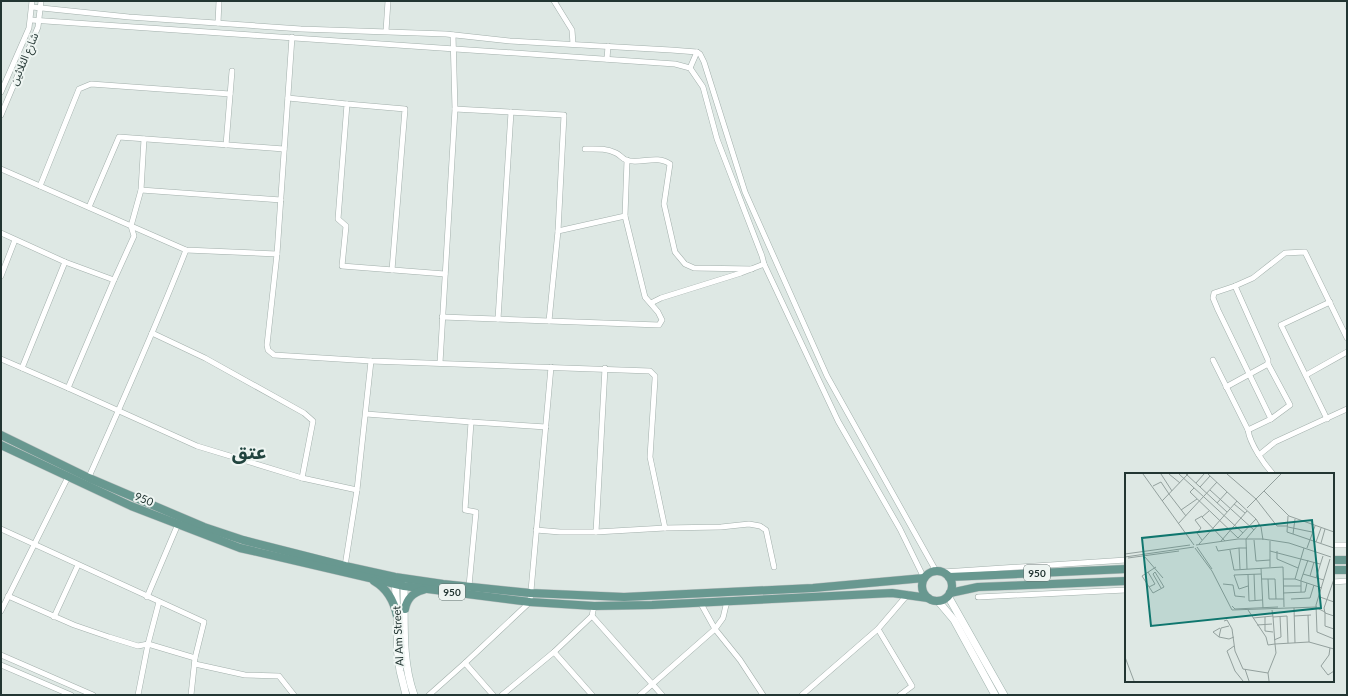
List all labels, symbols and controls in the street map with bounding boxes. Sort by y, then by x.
street label: شارع الثلاثين [7,30,42,88]
district label: عتق [232,440,266,464]
inset map [1125,473,1334,682]
street label: 950 [133,489,156,508]
road number: 950 [1024,565,1050,581]
road number: 950 [439,584,465,600]
street label: Al Am Street [389,605,406,667]

